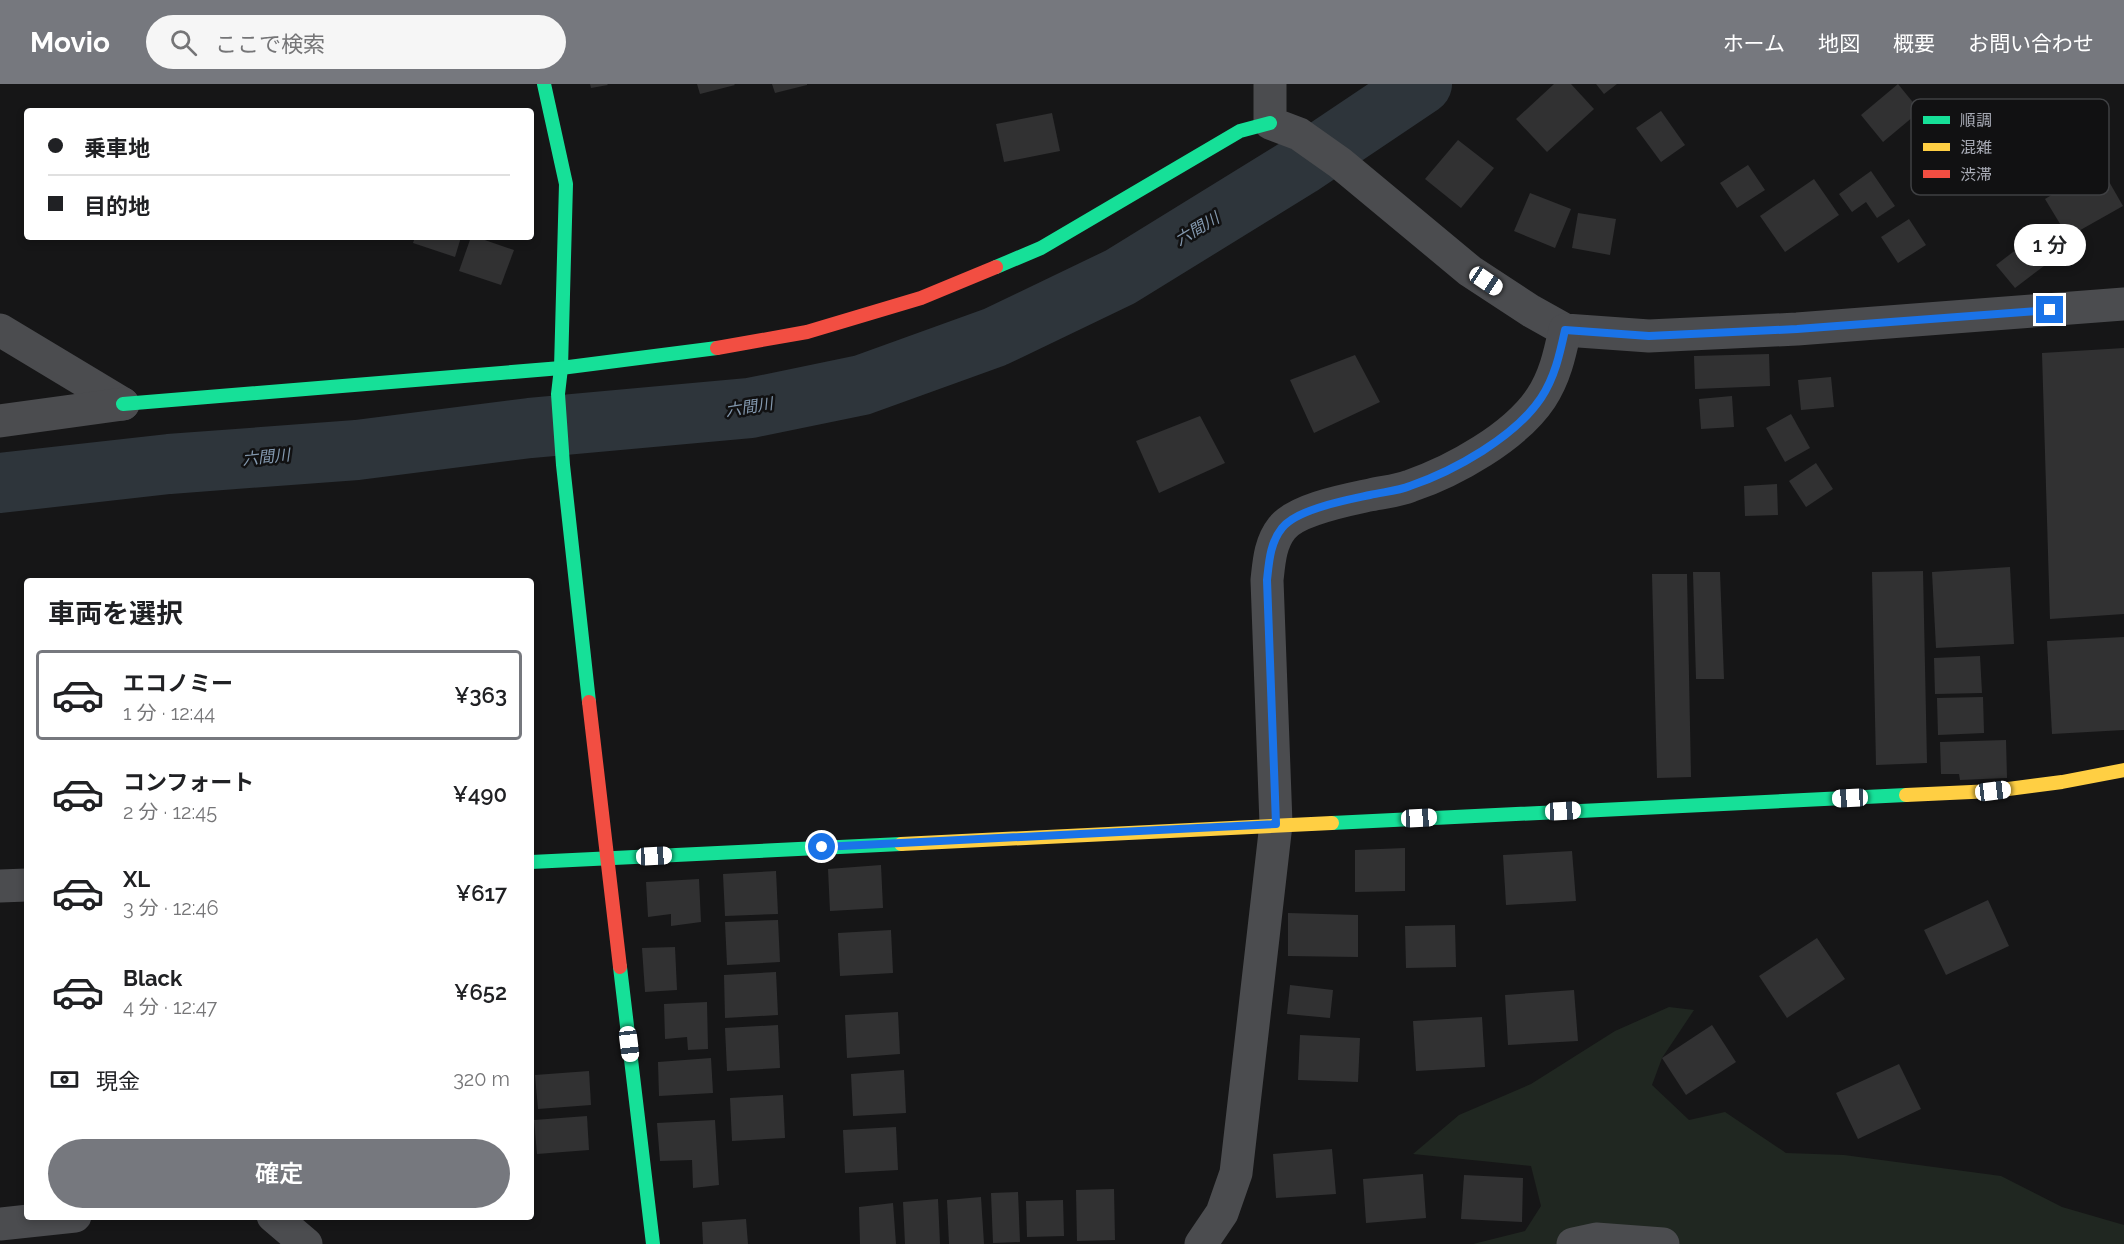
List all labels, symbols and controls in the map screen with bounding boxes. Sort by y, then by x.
search box [146,15,566,69]
text: Movio [30,26,110,59]
icon: search [167,26,200,59]
text: ここで検索 [215,31,325,57]
text: ホーム [1723,31,1785,56]
text: 地図 [1818,31,1860,56]
text: 概要 [1893,31,1935,56]
text: お問い合わせ [1968,31,2094,56]
legend [1911,99,2109,195]
text: 順調 [1960,111,1992,130]
text: 乗車地 [84,135,150,161]
text: 混雑 [1960,138,1992,157]
text: 渋滞 [1960,165,1992,184]
text: 目的地 [84,193,150,219]
water label: 六間川 [1172,207,1224,250]
callout: 1 分 [2014,223,2086,265]
text: 1 分 [2033,233,2067,257]
car [1466,263,1506,299]
route end [2036,296,2063,323]
water label: 六間川 [724,394,776,420]
water label: 六間川 [241,445,293,469]
text: 車両を選択 [48,598,183,629]
icon: car [51,668,105,722]
text: エコノミー [123,670,233,696]
text: ¥363 [454,682,507,708]
text: 1 分 · 12:44 [123,701,215,725]
icon: car [51,767,105,821]
text: コンフォート [123,769,254,795]
car [1974,780,2012,802]
text: ¥490 [453,781,507,807]
car [1832,788,1868,808]
text: 2 分 · 12:45 [123,800,217,824]
car [1545,801,1581,821]
car [1401,808,1437,828]
route start [808,833,835,860]
car [636,846,672,866]
icon: car [51,866,105,920]
text: XL [123,866,150,892]
text: ¥617 [456,880,507,906]
text: 3 分 · 12:46 [123,896,218,920]
icon: car [51,965,105,1019]
text: Black [123,965,182,991]
text: ¥652 [454,979,507,1005]
text: 4 分 · 12:47 [123,995,217,1019]
car [618,1025,640,1063]
icon: cash [48,1063,81,1096]
text: 320 m [453,1067,510,1091]
text: 現金 [96,1068,140,1094]
button: 確定 [48,1139,510,1208]

